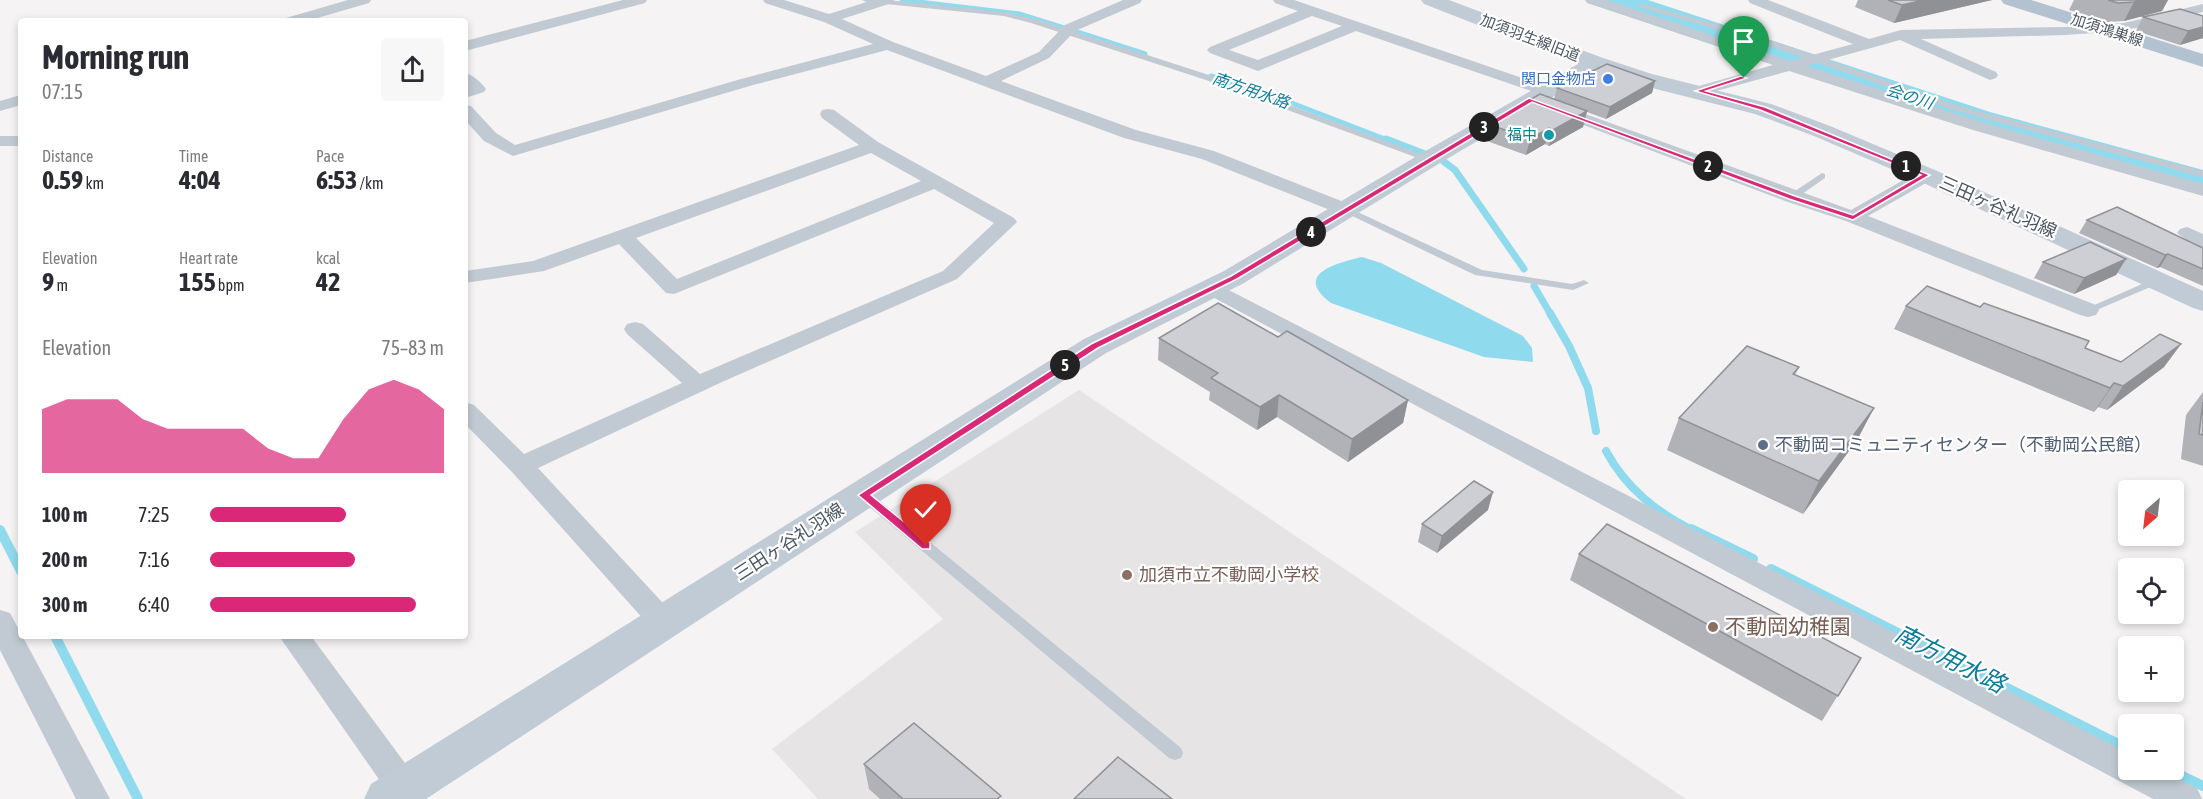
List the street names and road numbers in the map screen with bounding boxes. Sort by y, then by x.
street label: 加須鴻巣線 [2069,10,2145,49]
street label: 加須羽生線旧道 [1478,11,1582,64]
street label: 三田ヶ谷礼羽線 [1936,171,2060,242]
street label: 三田ヶ谷礼羽線 [730,498,847,585]

